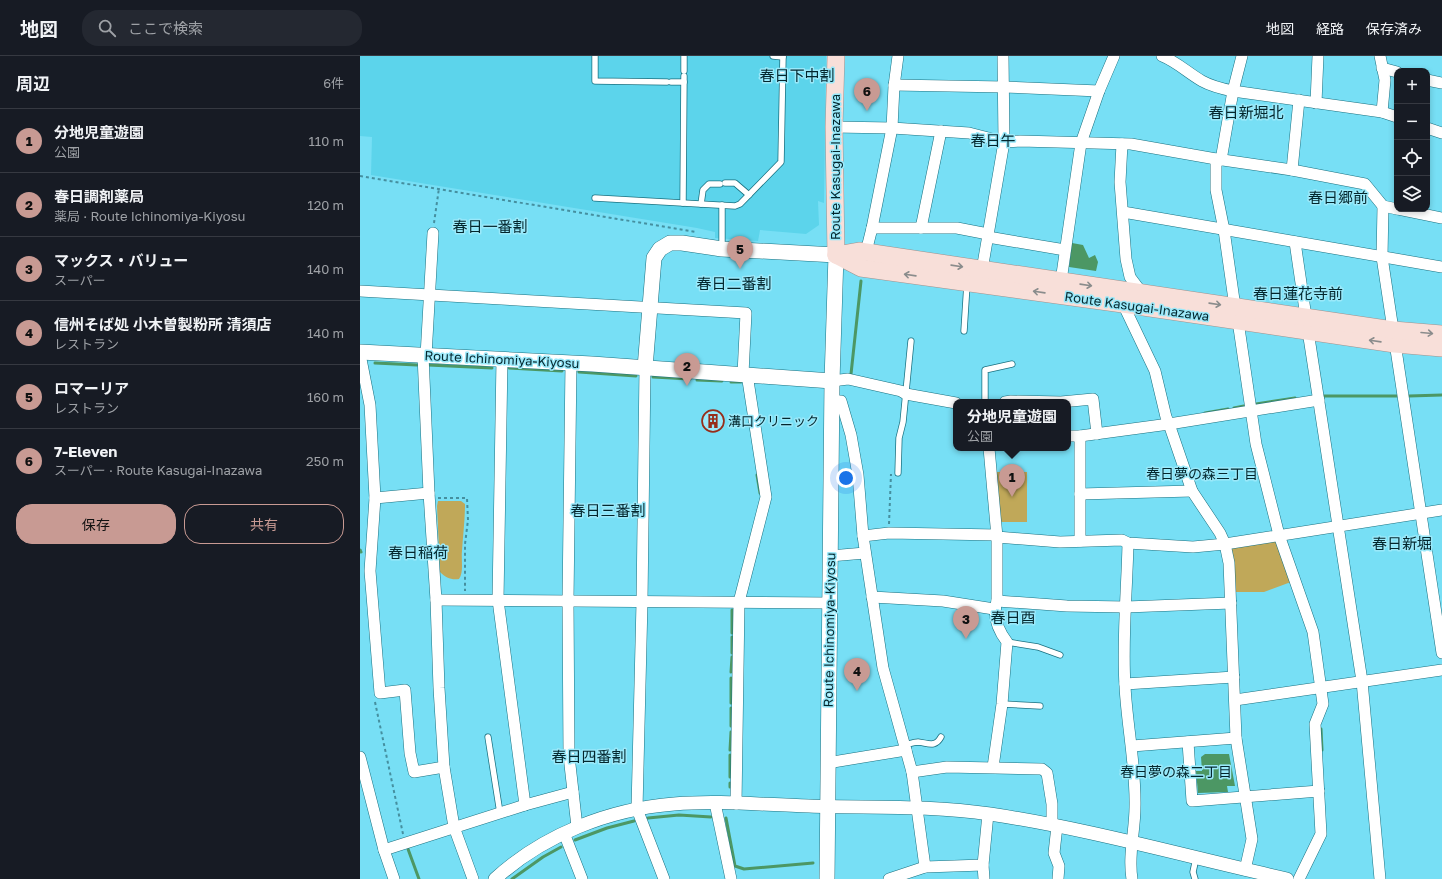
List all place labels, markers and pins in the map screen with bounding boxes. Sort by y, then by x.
pin: 6 [854,78,880,111]
pin: 5 [727,236,753,269]
pin: 2 [674,353,700,386]
building icon: 溝口クリニック [700,408,726,434]
place label: 溝口クリニック [728,413,819,429]
pin: 1 [999,464,1025,497]
pin: 3 [953,606,979,639]
pin: 4 [844,658,870,691]

